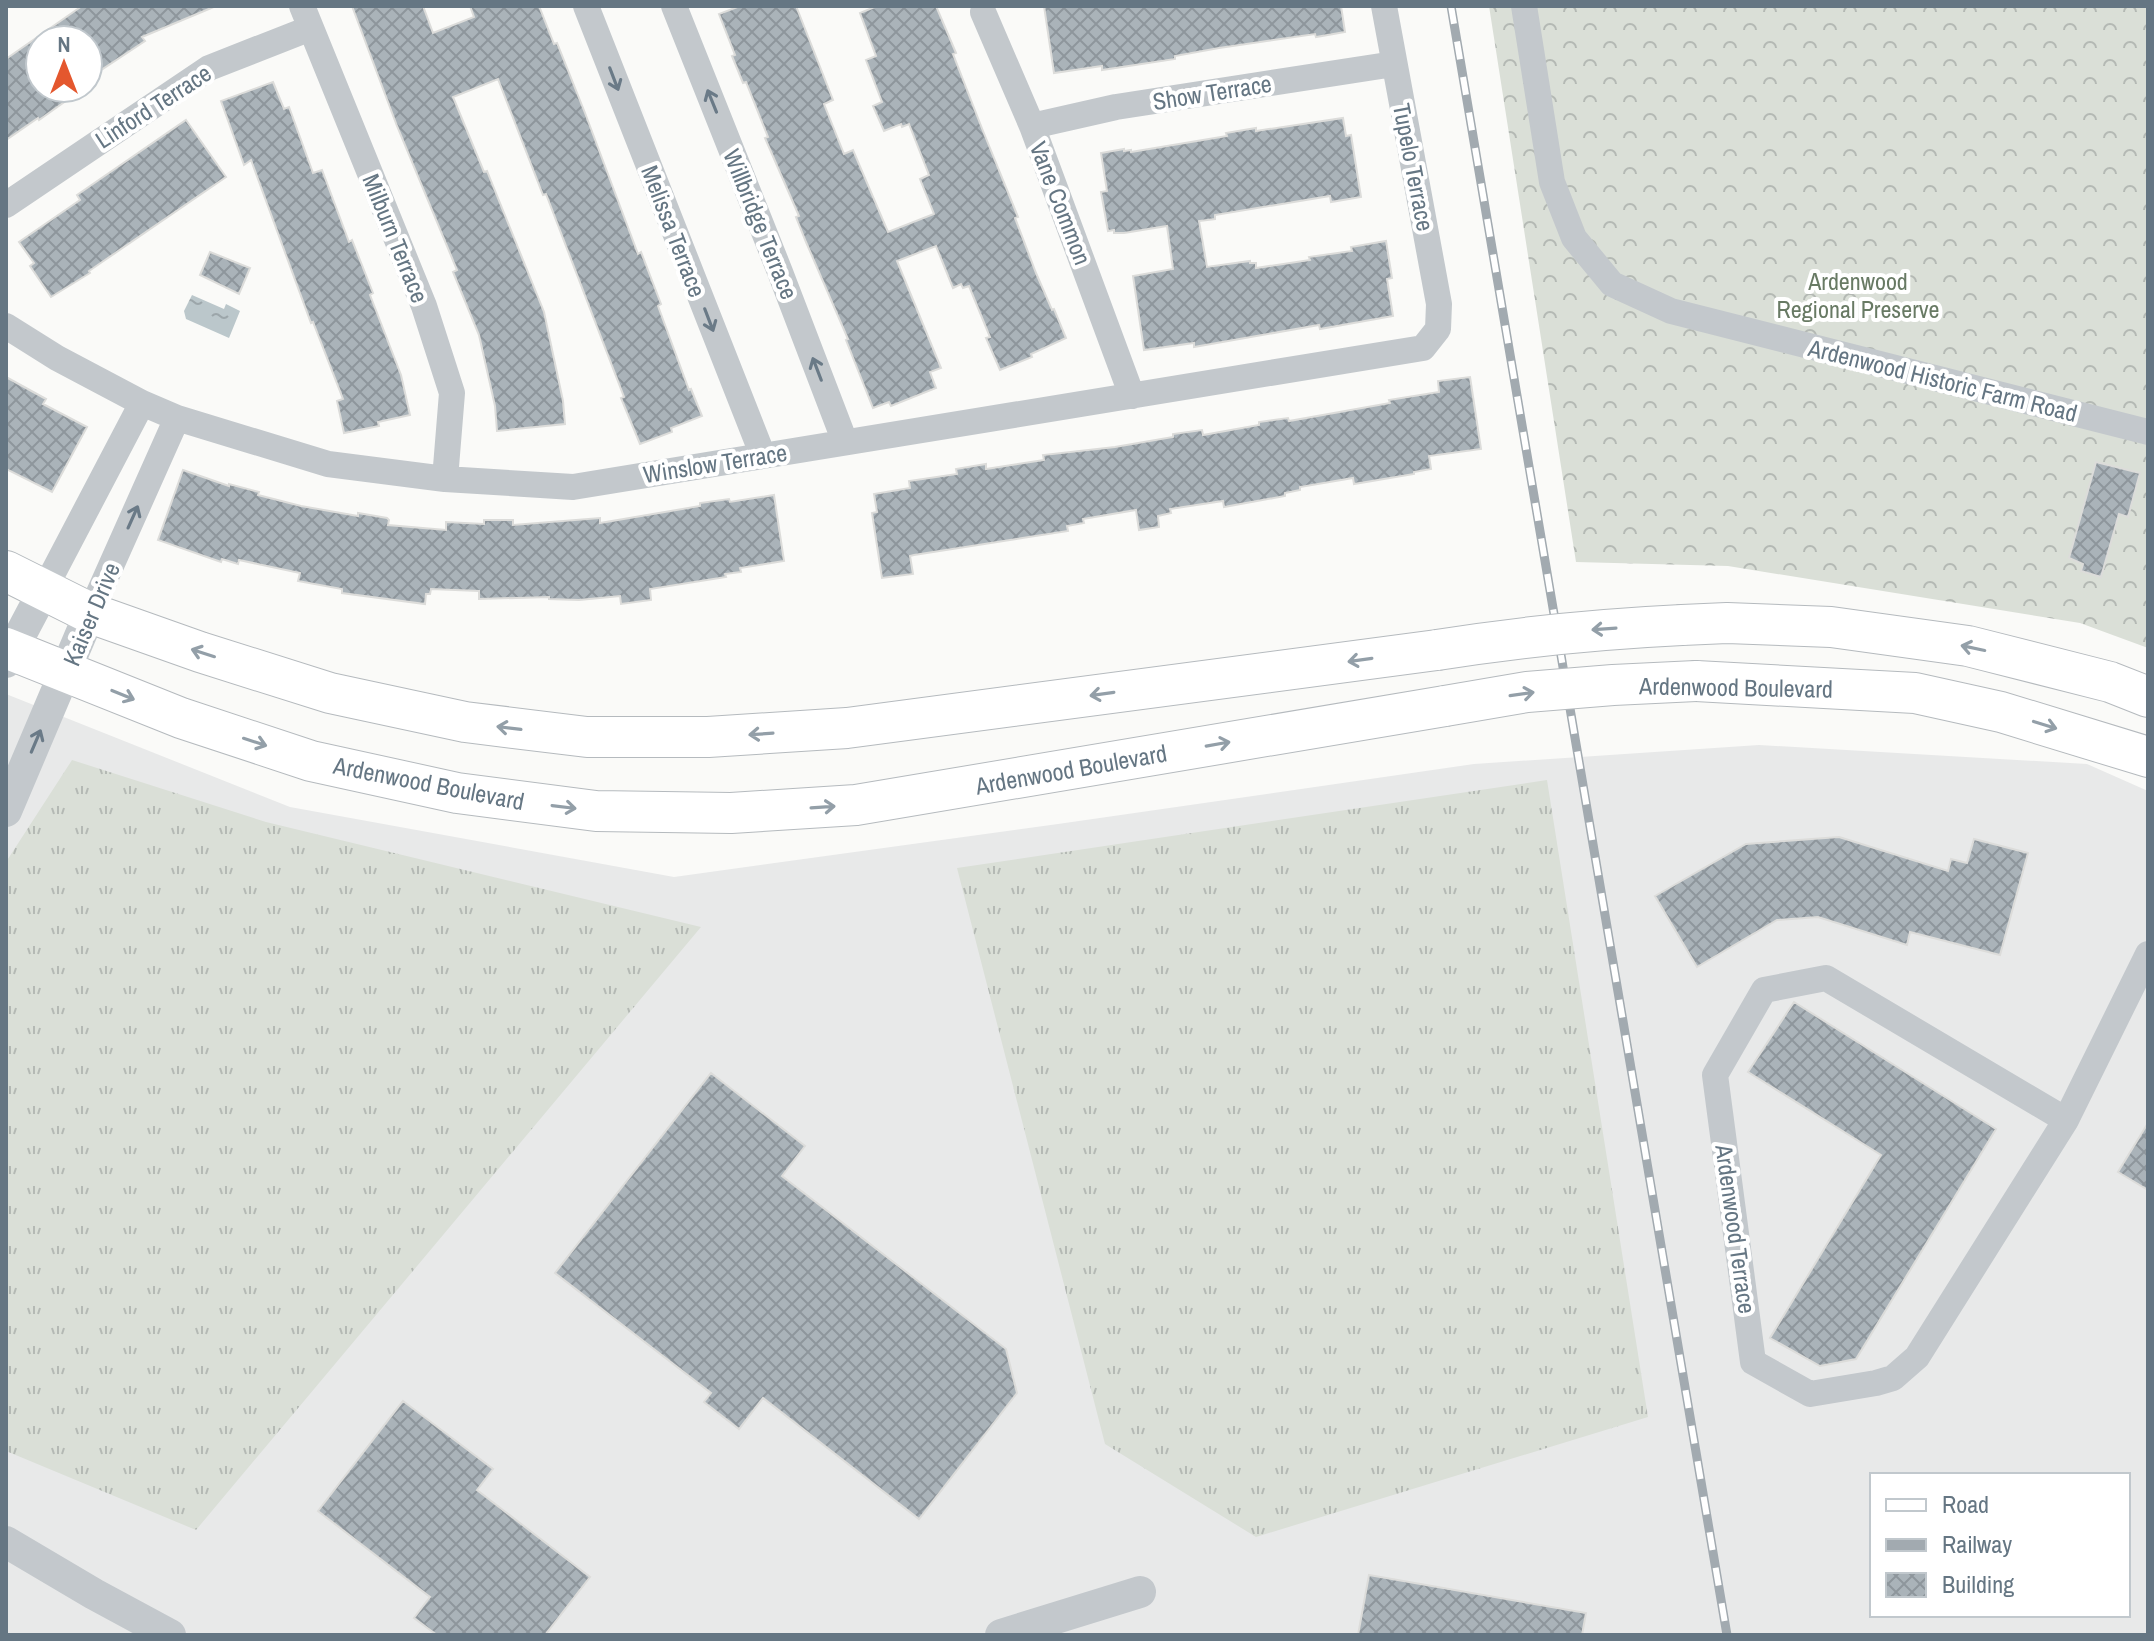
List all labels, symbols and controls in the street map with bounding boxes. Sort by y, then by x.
north arrow [24,24,104,104]
text: N [57,29,71,59]
street label: Linford Terrace [89,57,217,155]
one-way arrow [608,66,622,91]
street label: Show Terrace [1150,67,1274,117]
one-way arrow [704,89,718,114]
street label: Tupelo Terrace [1386,101,1442,233]
street label: Vane Common [1023,137,1099,269]
street label: Willbridge Terrace [716,144,806,304]
street label: Melissa Terrace [634,161,714,301]
street label: Milburn Terrace [356,169,436,307]
park label: Ardenwood Regional Preserve [1777,265,1939,325]
one-way arrow [703,308,718,332]
street label: Ardenwood Historic Farm Road [1804,331,2081,429]
one-way arrow [809,357,823,382]
street label: Winslow Terrace [641,436,789,490]
one-way arrow [127,505,142,529]
street label: Kaiser Drive [55,557,127,671]
one-way arrow [1591,622,1618,637]
one-way arrow [1961,640,1986,655]
one-way arrow [191,645,216,659]
one-way arrow [1348,653,1373,668]
street label: Ardenwood Boulevard [1638,669,1833,705]
one-way arrow [1509,686,1534,701]
one-way arrow [1089,687,1116,702]
one-way arrow [110,689,135,703]
one-way arrow [2032,719,2057,733]
one-way arrow [497,720,523,735]
one-way arrow [748,727,775,742]
one-way arrow [29,730,44,754]
one-way arrow [242,736,267,751]
street label: Ardenwood Boulevard [972,736,1169,802]
one-way arrow [1205,736,1230,751]
street label: Ardenwood Boulevard [330,749,527,817]
one-way arrow [550,799,576,814]
one-way arrow [809,799,836,814]
street label: Ardenwood Terrace [1708,1141,1764,1316]
legend [1870,1473,2130,1617]
text: Road [1942,1488,1989,1520]
text: Railway [1942,1528,2012,1560]
text: Building [1942,1568,2014,1600]

